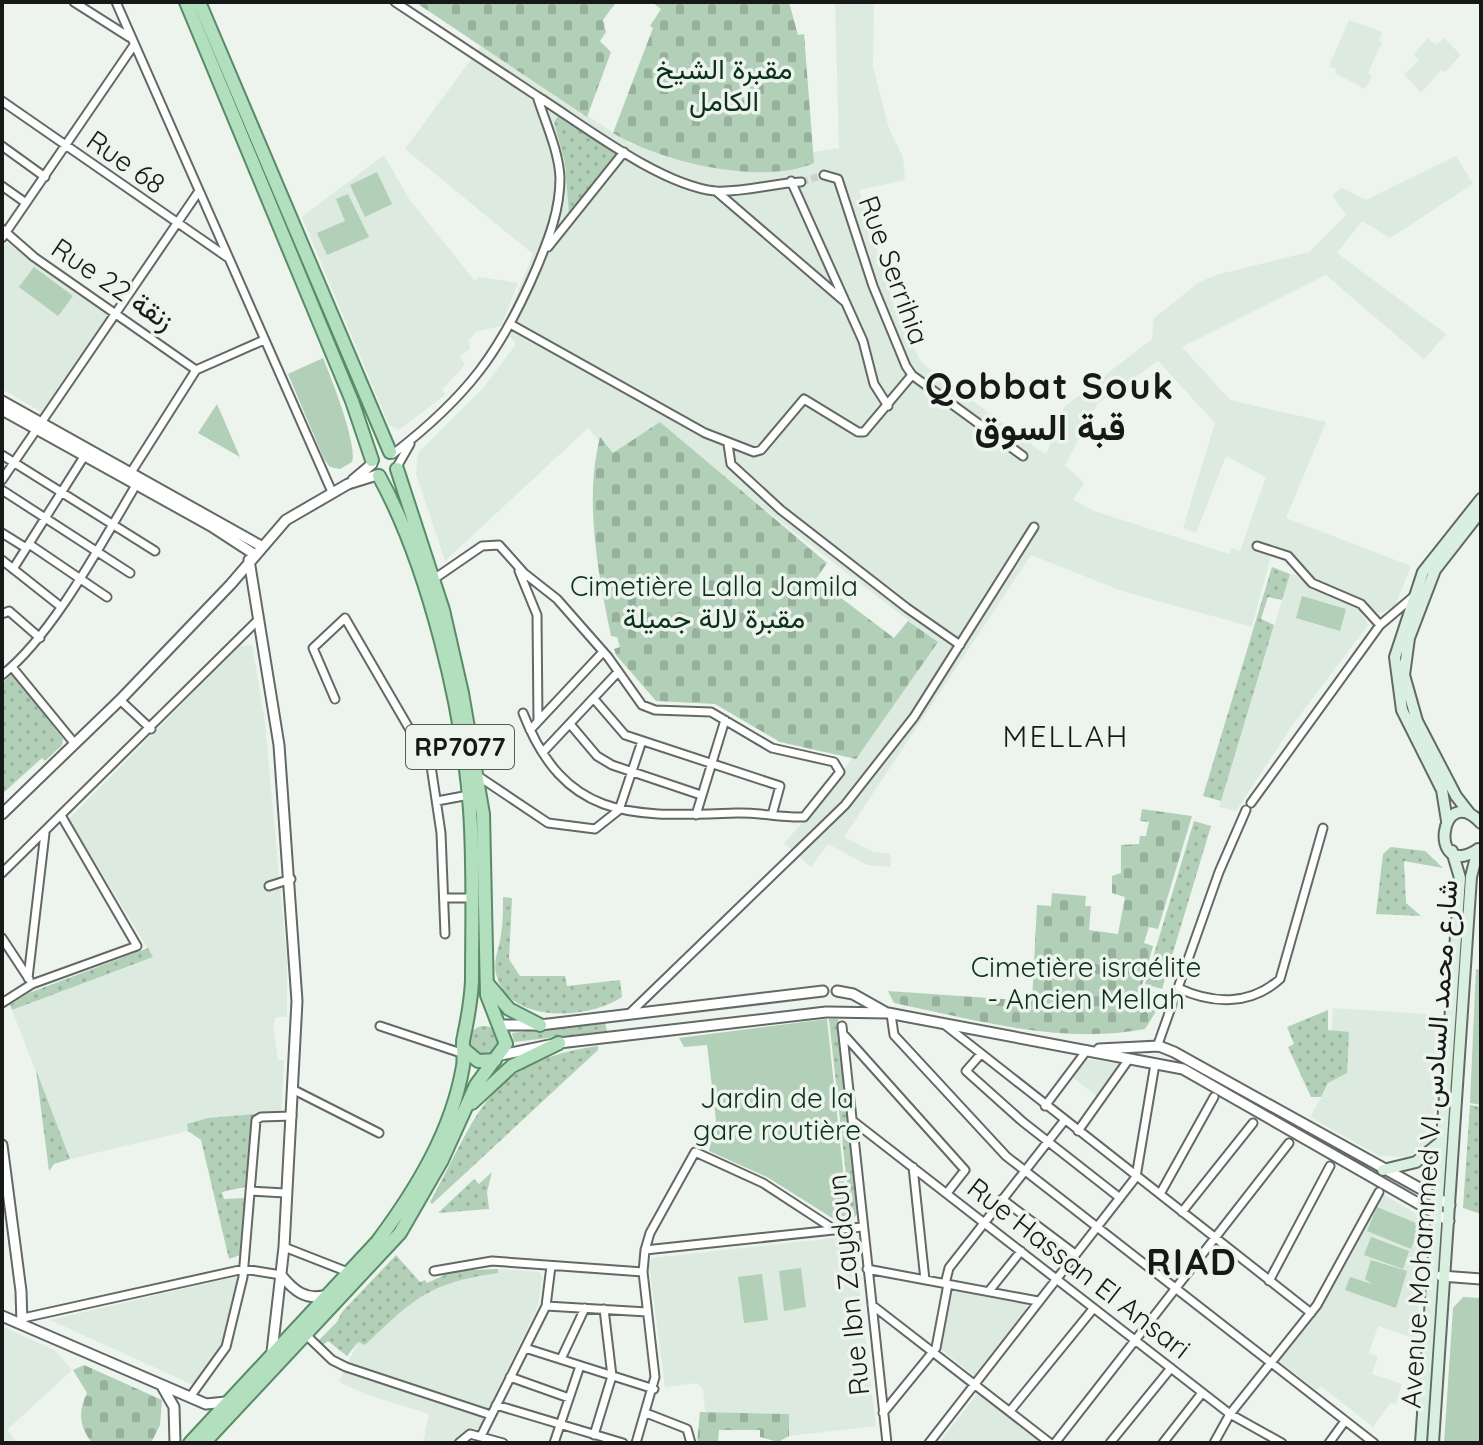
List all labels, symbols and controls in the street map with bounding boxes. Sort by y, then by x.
park label: مقبرة الشيخ الكامل [655,51,793,118]
street label: Rue 68 [80,122,172,201]
street label: Rue Serrihia [851,191,938,349]
street label: Rue 22 زنقة [45,230,181,338]
district label: Qobbat Souk قبة السوق [925,363,1175,450]
park label: Cimetière Lalla Jamila مقبرة لالة جميلة [570,568,858,636]
district label: MELLAH [1003,717,1129,755]
road number: RP7077 [406,725,514,769]
street label: Avenue Mohammed VI شارع محمد السادس [1393,879,1466,1410]
park label: Cimetière israélite - Ancien Mellah [971,949,1201,1016]
park label: Jardin de la gare routière [693,1080,861,1147]
street label: Rue Hassan El Ansari [961,1170,1198,1366]
street label: Rue Ibn Zaydoun [818,1173,877,1397]
district label: RIAD [1146,1239,1238,1284]

